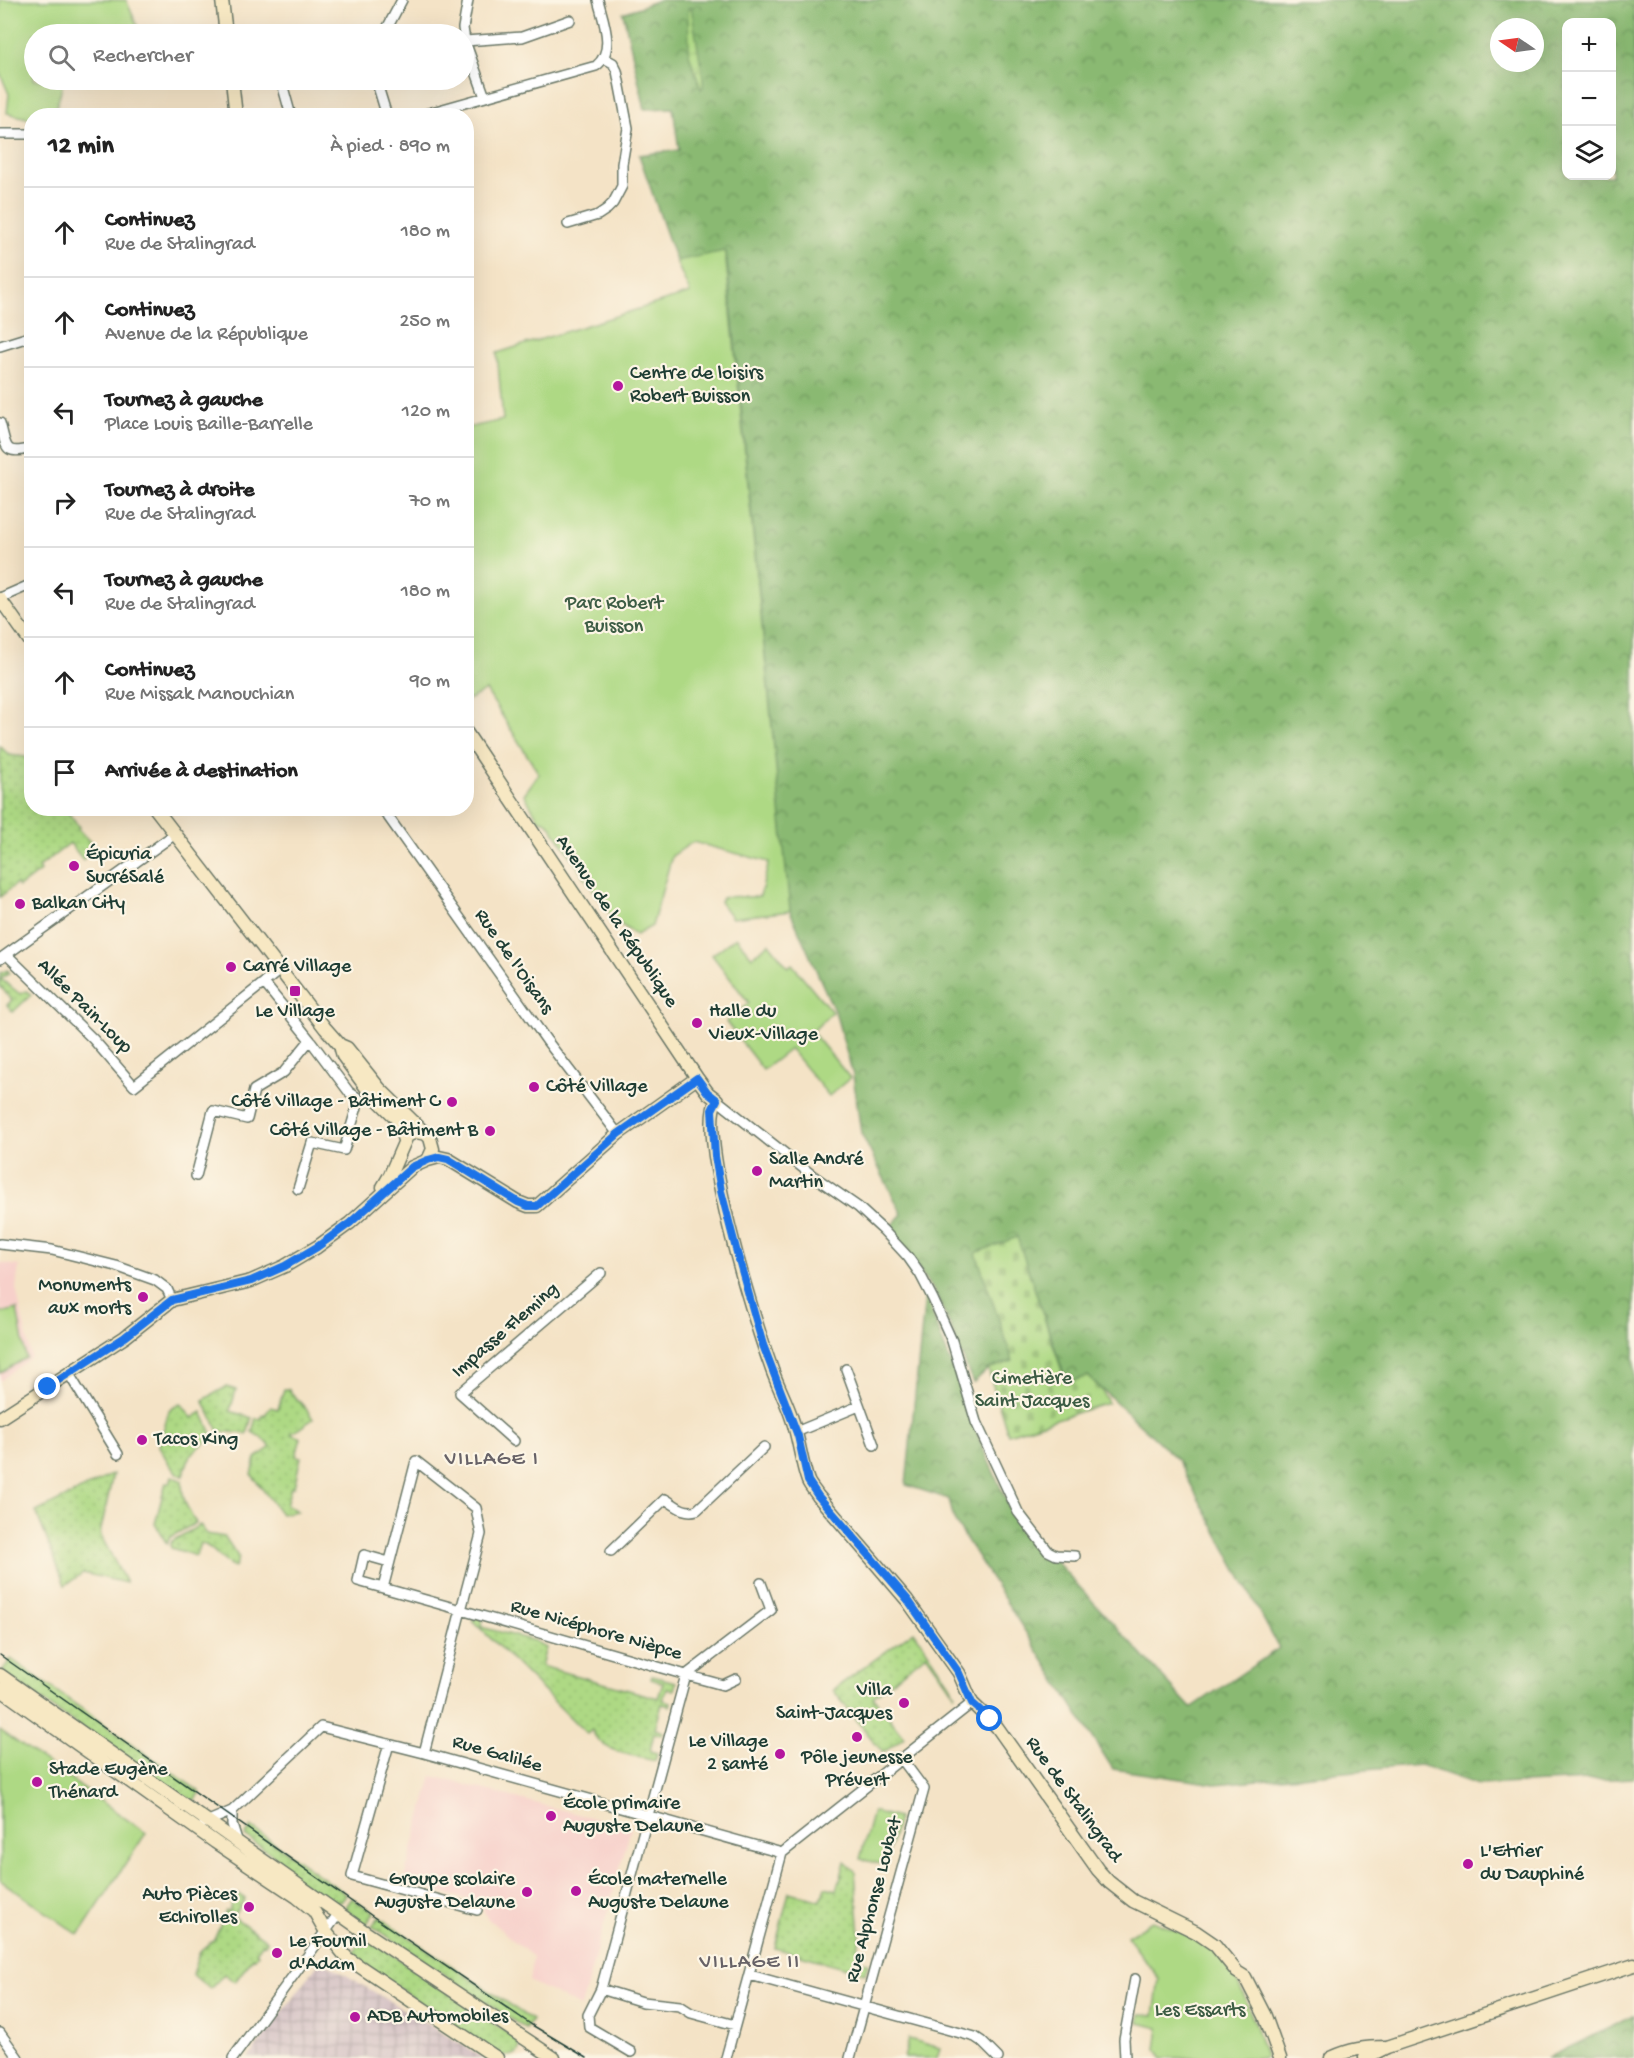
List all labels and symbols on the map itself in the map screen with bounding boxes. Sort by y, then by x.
north arrow [1490,18,1544,72]
place label: Centre de loisirs Robert Buisson [630,363,764,409]
marker: Centre de loisirs Robert Buisson [611,379,625,393]
park label: Parc Robert Buisson [564,593,665,639]
street label: Avenue de la République [550,831,683,1013]
place label: Épicuria SucréSalé [86,843,165,890]
marker: Épicuria SucréSalé [67,859,81,873]
place label: Balkan City [31,893,125,916]
marker: Balkan City [13,897,27,911]
street label: Rue de l'Oisans [468,905,558,1019]
street label: Allée Pain-Loup [32,955,136,1059]
place label: Carré Village [243,956,352,979]
marker: Carré Village [224,960,238,974]
marker: Le Village [288,984,302,998]
place label: Le Village [255,1001,335,1024]
place label: Halle du Vieux-Village [708,1001,819,1047]
marker: Halle du Vieux-Village [690,1016,704,1030]
place label: Côté Village [546,1076,648,1099]
marker: Côté Village [527,1080,541,1094]
place label: Côté Village - Bâtiment C [231,1091,441,1114]
marker: Côté Village - Bâtiment C [445,1095,459,1109]
place label: Côté Village - Bâtiment B [270,1120,479,1143]
marker: Côté Village - Bâtiment B [483,1124,497,1138]
place label: Salle André Martin [769,1149,864,1195]
marker: Salle André Martin [750,1164,764,1178]
place label: Monuments aux morts [38,1275,132,1321]
street label: Impasse Fleming [448,1278,564,1384]
marker: Monuments aux morts [136,1290,150,1304]
park label: Cimetière Saint Jacques [975,1368,1090,1414]
route end [34,1373,60,1399]
place label: Tacos King [153,1429,238,1452]
marker: Tacos King [135,1433,149,1447]
district label: VILLAGE I [444,1448,539,1473]
street label: Rue Nicéphore Nièpce [508,1596,685,1667]
place label: Villa Saint-Jacques [776,1680,893,1726]
marker: Villa Saint-Jacques [897,1696,911,1710]
route start [976,1705,1002,1731]
marker: Pôle jeunesse Prévert [850,1730,864,1744]
street label: Rue Galilée [449,1731,545,1779]
place label: Le Village 2 santé [689,1731,769,1777]
street label: Rue de Stalingrad [1020,1733,1128,1869]
marker: Le Village 2 santé [773,1747,787,1761]
place label: Pôle jeunesse Prévert [800,1747,913,1793]
place label: Stade Eugène Thénard [48,1759,168,1805]
marker: Stade Eugène Thénard [30,1775,44,1789]
place label: École primaire Auguste Delaune [563,1792,704,1839]
marker: École primaire Auguste Delaune [544,1809,558,1823]
street label: Rue Alphonse Loubat [842,1813,909,1986]
place label: L'Etrier du Dauphiné [1480,1841,1585,1887]
marker: L'Etrier du Dauphiné [1461,1857,1475,1871]
place label: École maternelle Auguste Delaune [588,1868,729,1915]
place label: Groupe scolaire Auguste Delaune [374,1869,516,1915]
place label: Auto Pièces Echirolles [142,1884,238,1930]
marker: École maternelle Auguste Delaune [569,1884,583,1898]
marker: Groupe scolaire Auguste Delaune [520,1885,534,1899]
marker: Auto Pièces Echirolles [242,1900,256,1914]
place label: Le Fournil d'Adam [289,1931,367,1977]
marker: Le Fournil d'Adam [270,1946,284,1960]
district label: VILLAGE II [699,1951,800,1976]
park label: Les Essarts [1155,2000,1246,2023]
place label: ADB Automobiles [367,2006,509,2029]
marker: ADB Automobiles [348,2010,362,2024]

